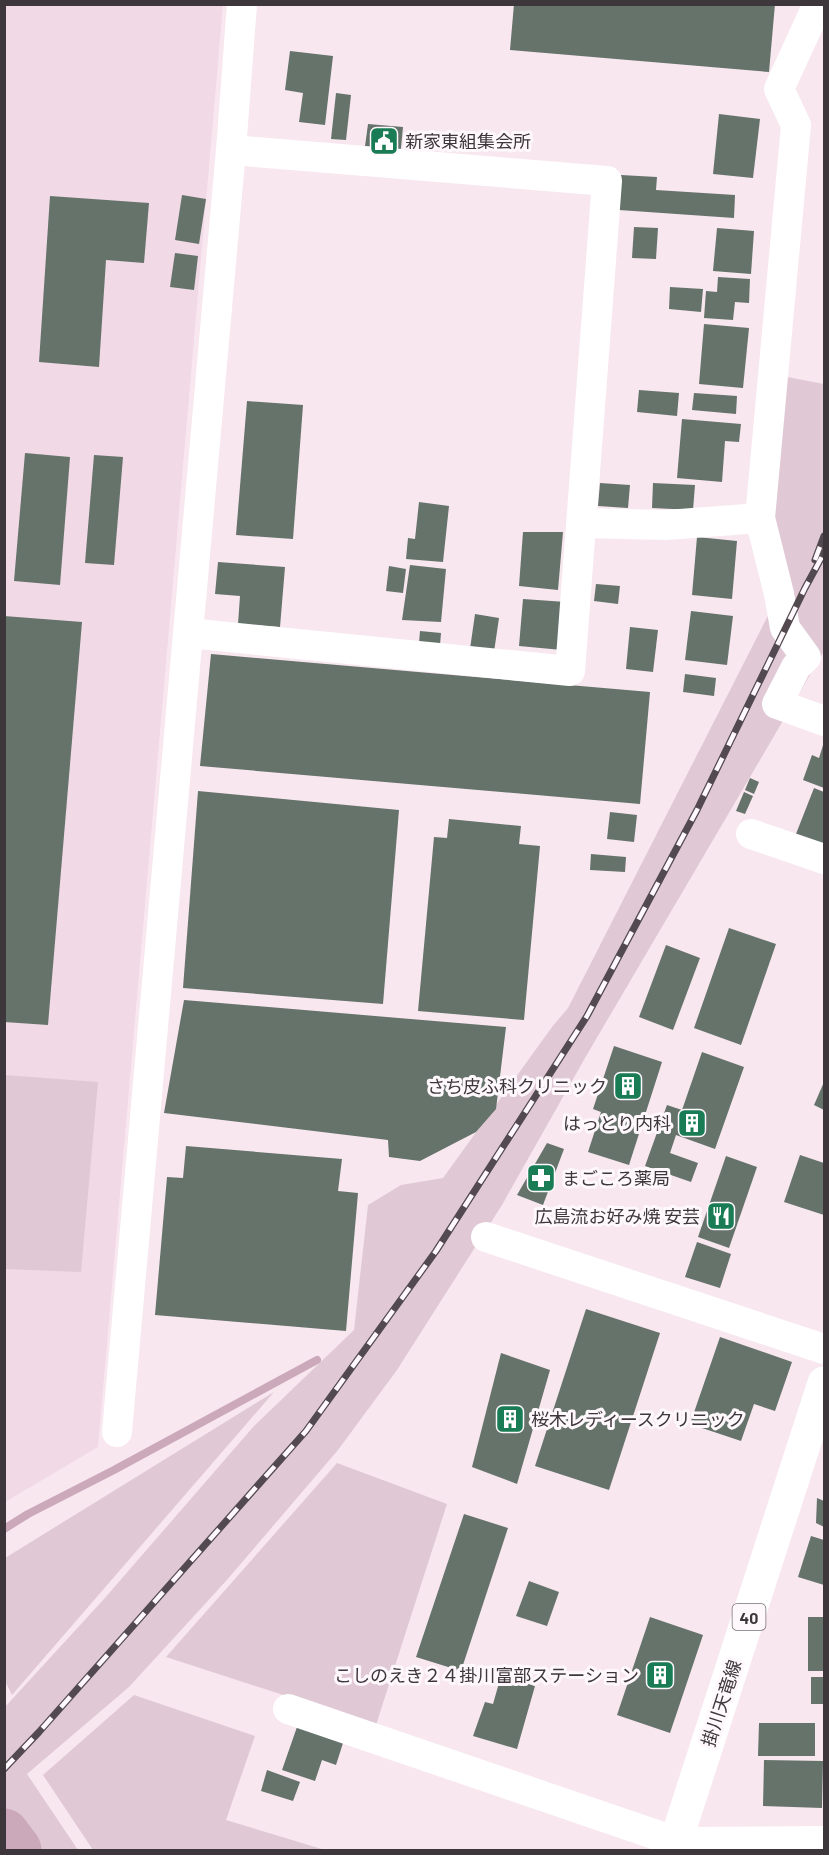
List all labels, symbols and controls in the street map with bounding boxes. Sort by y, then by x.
public building icon: 新家東組集会所 [368,125,400,157]
place label: 新家東組集会所 [405,130,531,152]
building icon: さち皮ふ科クリニック [612,1070,644,1102]
place label: さち皮ふ科クリニック [427,1075,607,1097]
building icon: はっとり内科 [676,1107,708,1139]
place label: はっとり内科 [563,1112,671,1134]
pharmacy icon: まごころ薬局 [525,1162,557,1194]
place label: まごころ薬局 [562,1167,670,1189]
restaurant icon: 広島流お好み焼 安芸 [705,1200,737,1232]
place label: 広島流お好み焼 安芸 [534,1205,700,1227]
building icon: 桜木レディースクリニック [494,1403,526,1435]
place label: 桜木レディースクリニック [531,1408,745,1430]
road number: 40 [732,1604,766,1630]
street label: 掛川天竜線 [697,1657,745,1749]
building icon: こしのえき２４掛川富部ステーション [644,1659,676,1691]
place label: こしのえき２４掛川富部ステーション [334,1664,639,1686]

